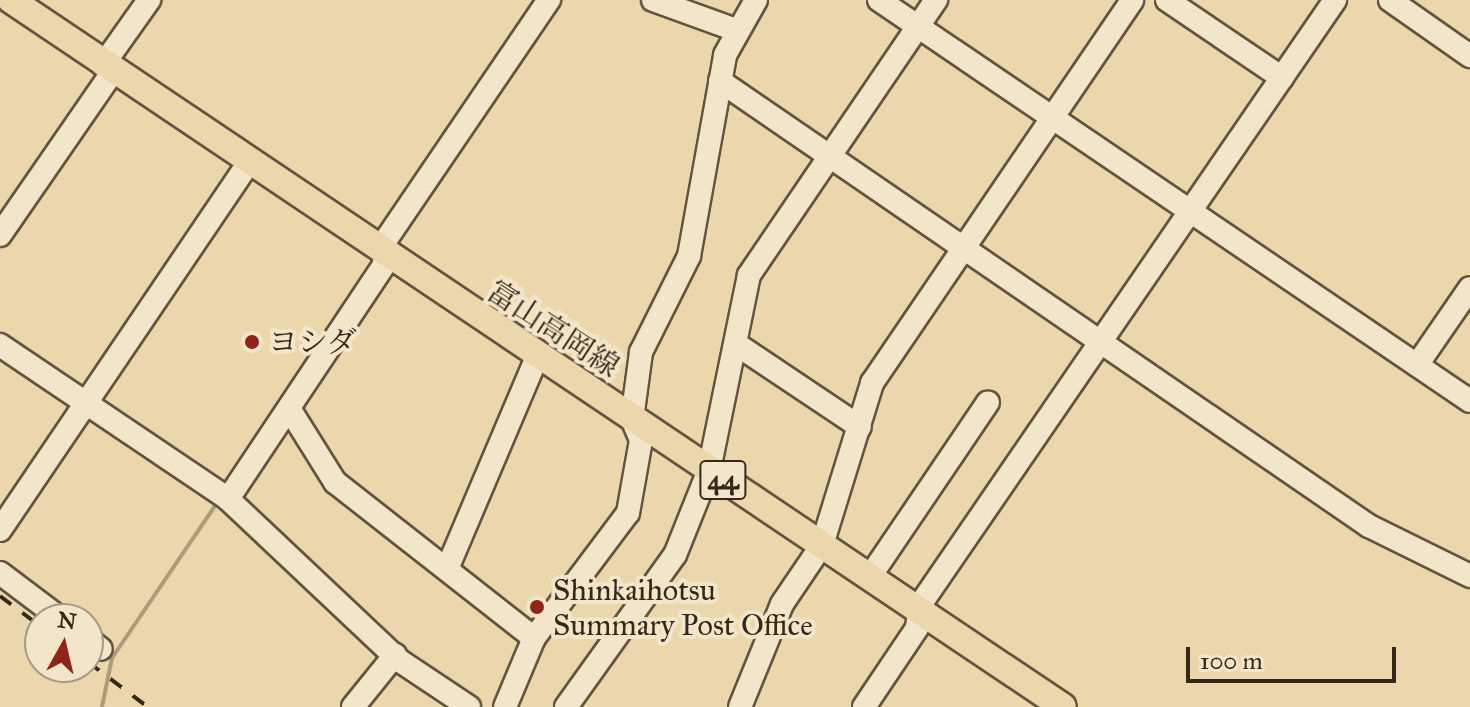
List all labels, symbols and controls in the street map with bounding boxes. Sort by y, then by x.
street label: 富山高岡線 [480,273,626,385]
place label: ヨシダ [268,324,358,360]
marker: ヨシダ [243,333,261,351]
road number: 44 [699,456,747,504]
place label: Shinkaihotsu Summary Post Office [553,572,813,642]
marker: Shinkaihotsu Summary Post Office [528,598,546,616]
north arrow [24,603,104,683]
text: N [56,606,78,635]
scale bar [1190,631,1400,681]
text: 100 m [1200,646,1263,676]

